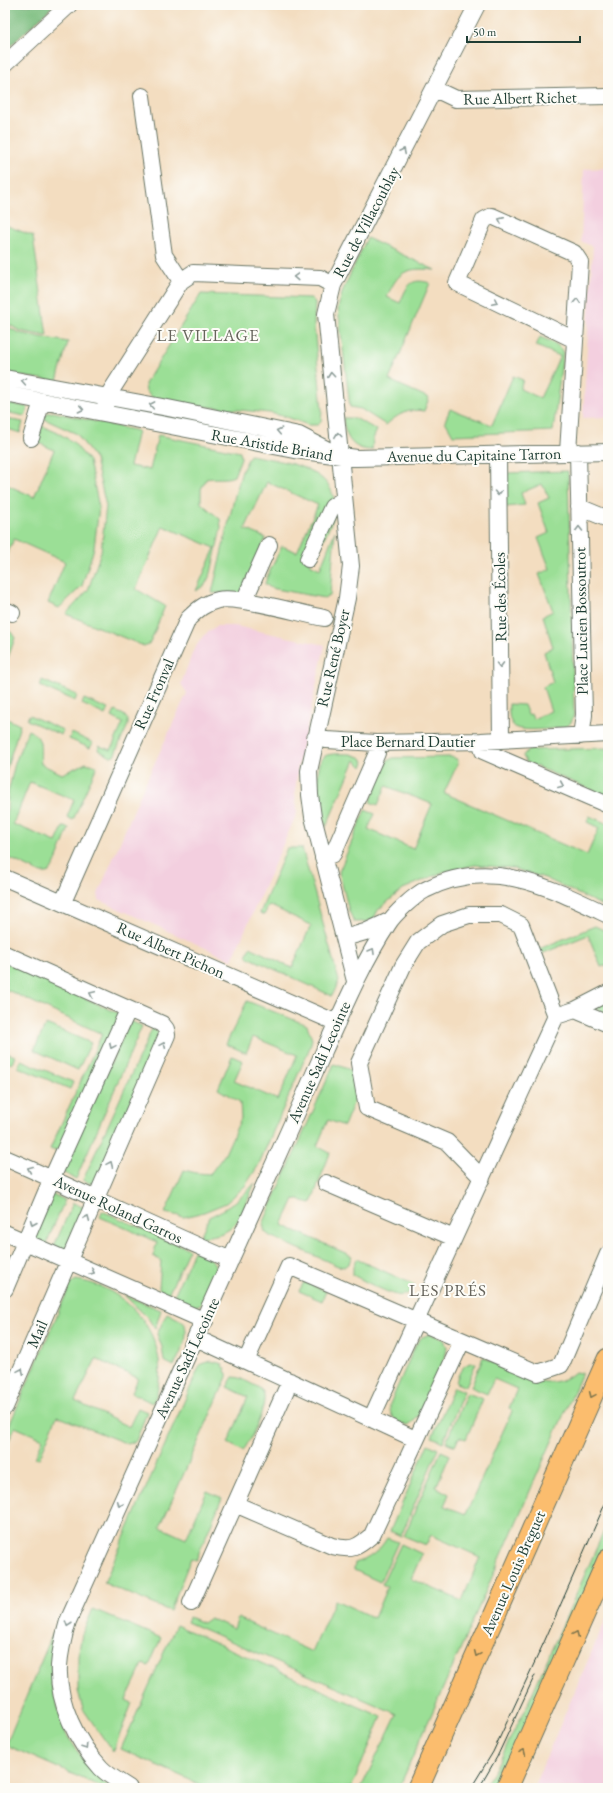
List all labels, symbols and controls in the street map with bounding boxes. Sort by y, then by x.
scale bar [467,18,580,44]
text: 50 m [473,24,497,40]
street label: Rue Albert Richet [463,87,577,109]
one-way arrow [398,148,405,156]
street label: Rue de Villacoublay [328,162,405,281]
one-way arrow [498,217,505,225]
one-way arrow [293,273,299,282]
one-way arrow [491,297,498,305]
one-way arrow [573,298,582,304]
district label: LE VILLAGE [156,324,260,346]
one-way arrow [327,372,336,378]
one-way arrow [21,377,27,386]
one-way arrow [149,402,155,410]
one-way arrow [77,404,84,413]
street label: Rue Aristide Briand [210,424,335,466]
one-way arrow [276,428,282,436]
one-way arrow [334,432,343,438]
street label: Avenue du Capitaine Tarron [386,443,562,467]
one-way arrow [494,490,502,496]
one-way arrow [575,526,583,532]
street label: Place Lucien Bossoutrot [569,547,593,695]
street label: Rue des Écoles [489,552,511,642]
street label: Rue René Boyer [312,606,355,709]
street label: Rue Fronval [129,655,179,733]
one-way arrow [496,662,504,668]
street label: Place Bernard Dautier [341,731,476,752]
one-way arrow [556,780,564,788]
street label: Rue Albert Pichon [114,917,229,983]
one-way arrow [368,948,375,955]
one-way arrow [89,991,96,999]
street label: Avenue Sadi Lecointe [282,998,355,1127]
one-way arrow [158,1041,166,1049]
one-way arrow [108,1042,116,1049]
one-way arrow [106,1160,114,1167]
one-way arrow [26,1166,34,1174]
street label: Avenue Roland Garros [49,1169,186,1248]
one-way arrow [82,1214,90,1222]
one-way arrow [30,1220,38,1227]
one-way arrow [87,1267,95,1275]
district label: LES PRÉS [409,1279,487,1301]
street label: Avenue Sadi Lecointe [149,1294,224,1423]
street label: Mail [22,1317,52,1351]
one-way arrow [16,1368,24,1375]
one-way arrow [589,1390,597,1398]
one-way arrow [117,1500,125,1508]
street label: Avenue Louis Breguet [476,1507,550,1640]
one-way arrow [64,1620,72,1627]
one-way arrow [571,1630,579,1637]
one-way arrow [474,1651,482,1658]
one-way arrow [80,1743,87,1750]
one-way arrow [518,1749,526,1757]

